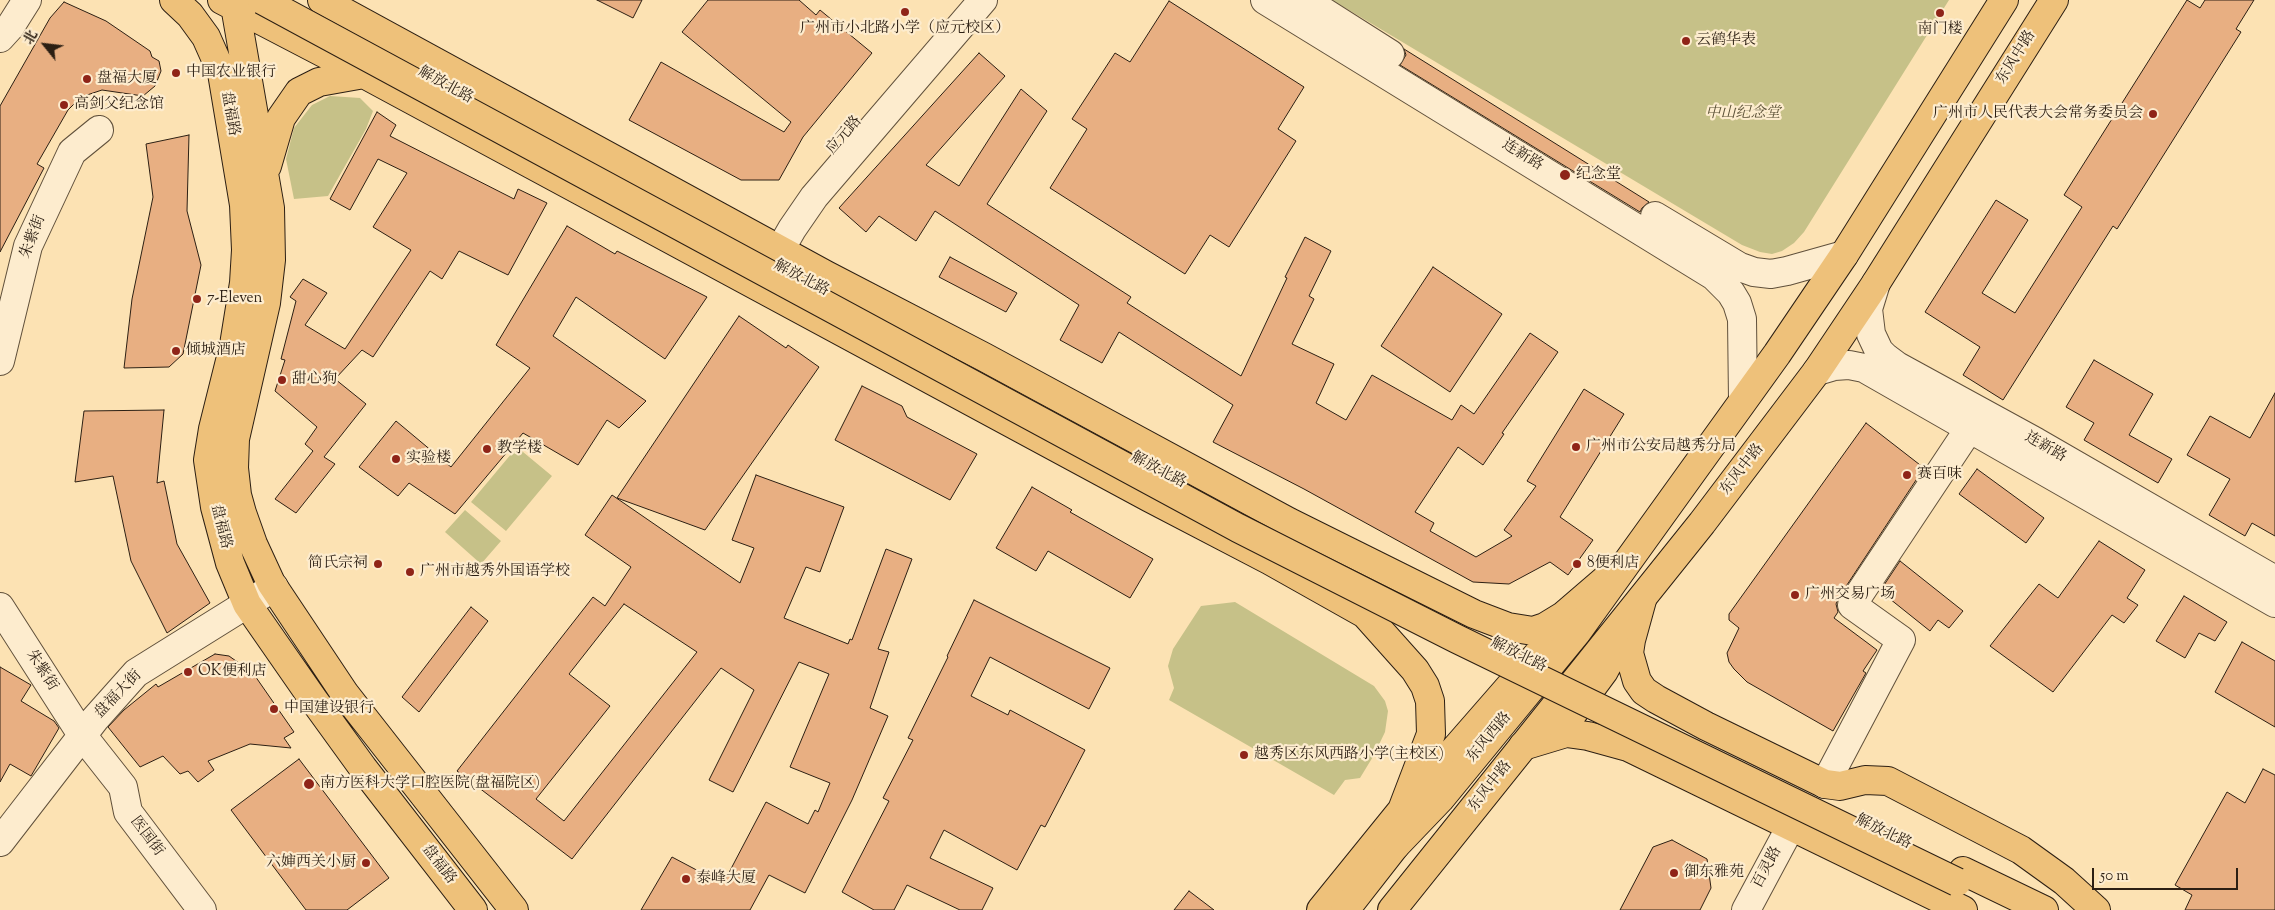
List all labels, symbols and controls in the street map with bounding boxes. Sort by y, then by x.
marker: 广州市小北路小学（应元校区） [899,6,911,18]
marker: 南门楼 [1934,7,1946,19]
north arrow [20,20,70,70]
place label: 广州市小北路小学（应元校区） [800,20,1010,38]
place label: 南门楼 [1918,21,1962,39]
text: 北 [20,27,44,49]
street label: 东风中路 [1993,28,2041,88]
place label: 云鹤华表 [1696,32,1756,50]
marker: 云鹤华表 [1680,35,1692,47]
place label: 中国农业银行 [186,64,276,82]
street label: 解放北路 [414,64,476,108]
marker: 中国农业银行 [170,67,182,79]
place label: 盘福大厦 [97,70,157,88]
marker: 盘福大厦 [81,73,93,85]
street label: 盘福路 [216,90,242,138]
place label: 高剑父纪念馆 [74,96,164,114]
marker: 高剑父纪念馆 [58,99,70,111]
park label: 中山纪念堂 [1706,105,1780,123]
place label: 广州市人民代表大会常务委员会 [1933,105,2143,123]
marker: 广州市人民代表大会常务委员会 [2147,108,2159,120]
street label: 应元路 [823,113,867,159]
street label: 连新路 [1498,136,1546,176]
place label: 纪念堂 [1576,166,1621,184]
marker: 纪念堂 [1558,168,1572,182]
street label: 朱紫街 [18,213,50,261]
street label: 解放北路 [770,257,832,301]
place label: 7-Eleven [207,290,262,308]
marker: 7-Eleven [191,293,203,305]
place label: 倾城酒店 [186,342,246,360]
marker: 倾城酒店 [170,345,182,357]
place label: 甜心狗 [292,371,337,389]
marker: 甜心狗 [276,374,288,386]
street label: 连新路 [2021,429,2069,467]
place label: 广州市公安局越秀分局 [1586,438,1736,456]
place label: 教学楼 [497,440,542,458]
marker: 广州市公安局越秀分局 [1570,441,1582,453]
street label: 东风中路 [1717,441,1769,499]
marker: 教学楼 [481,443,493,455]
street label: 解放北路 [1127,449,1189,493]
place label: 实验楼 [406,450,451,468]
marker: 实验楼 [390,453,402,465]
place label: 赛百味 [1917,466,1962,484]
marker: 赛百味 [1901,469,1913,481]
street label: 盘福路 [206,503,234,551]
place label: 简氏宗祠 [308,555,368,573]
place label: 8便利店 [1587,555,1639,573]
marker: 简氏宗祠 [372,558,384,570]
marker: 8便利店 [1571,558,1583,570]
place label: 广州市越秀外国语学校 [420,563,570,581]
marker: 广州市越秀外国语学校 [404,566,416,578]
place label: 广州交易广场 [1805,586,1895,604]
marker: 广州交易广场 [1789,589,1801,601]
street label: 解放北路 [1487,635,1549,677]
street label: 朱紫街 [21,647,61,695]
place label: OK便利店 [198,663,267,681]
marker: OK便利店 [182,666,194,678]
street label: 盘福大街 [92,667,146,723]
place label: 中国建设银行 [284,700,374,718]
marker: 中国建设银行 [268,703,280,715]
street label: 东风西路 [1464,709,1516,767]
place label: 越秀区东风西路小学(主校区) [1254,746,1444,764]
marker: 越秀区东风西路小学(主校区) [1238,749,1250,761]
street label: 东风中路 [1465,758,1517,816]
place label: 南方医科大学口腔医院(盘福院区) [320,775,540,793]
marker: 南方医科大学口腔医院(盘福院区) [302,777,316,791]
street label: 解放北路 [1852,812,1914,854]
street label: 医国街 [125,814,167,860]
street label: 盘福路 [417,842,459,888]
street label: 百灵路 [1749,844,1787,892]
place label: 六婶西关小厨 [266,854,356,872]
marker: 六婶西关小厨 [360,857,372,869]
scale bar [2095,858,2241,890]
place label: 御东雅苑 [1684,864,1744,882]
text: 50 m [2100,866,2129,887]
marker: 御东雅苑 [1668,867,1680,879]
place label: 泰峰大厦 [696,870,756,888]
marker: 泰峰大厦 [680,873,692,885]

